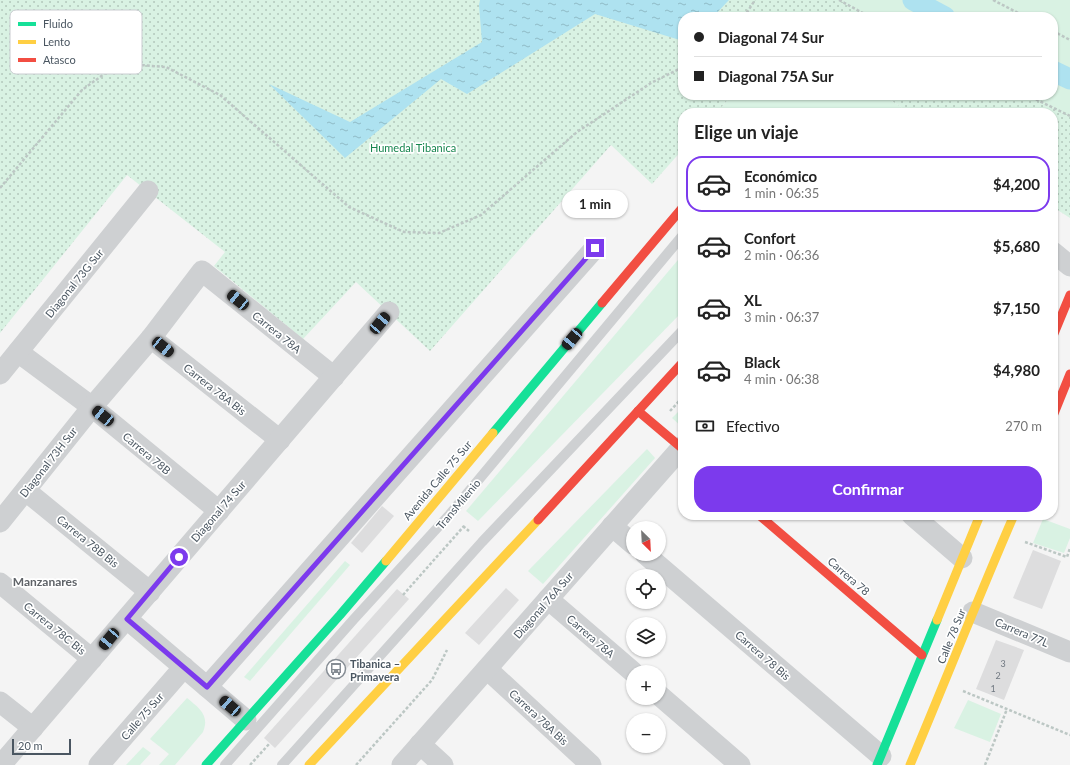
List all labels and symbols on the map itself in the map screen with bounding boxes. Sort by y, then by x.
legend [10,10,142,74]
text: Fluido [43,17,73,30]
text: Lento [43,35,70,48]
text: Atasco [43,53,76,66]
park label: Humedal Tibanica [370,141,456,154]
callout: 1 min [562,190,628,218]
route end [586,239,604,257]
street label: Diagonal 73G Sur [42,246,106,320]
car [225,288,251,312]
street label: Carrera 78A [250,308,304,356]
car [368,310,392,336]
car [560,326,584,352]
car [150,335,176,359]
street label: Carrera 78A Bis [181,361,249,418]
car [90,404,116,428]
street label: Diagonal 73H Sur [17,424,79,500]
street label: Carrera 78B [120,429,174,477]
street label: Avenida Calle 75 Sur [400,438,474,522]
street label: TransMilenio [433,476,483,532]
street label: Diagonal 74 Sur [188,478,248,544]
street label: Carrera 78B Bis [54,512,122,570]
north arrow [626,521,666,561]
route start [170,548,188,566]
street label: Carrera 78 [825,554,873,598]
street label: Diagonal 76A Sur [511,569,575,641]
district label: Manzanares [13,574,77,589]
street label: Carrera 78C Bis [21,599,89,657]
street label: Calle 78 Sur [934,607,968,665]
street label: Carrera 78A [565,612,618,661]
street label: Carrera 77L [993,615,1051,649]
car [97,626,121,652]
street label: Carrera 78 Bis [733,628,793,683]
place label: Tibanica – Primavera [350,657,400,683]
bus stop icon: Tibanica – Primavera [325,658,347,680]
house number: 3 [1000,658,1006,669]
house number: 2 [995,670,1001,681]
house number: 1 [990,683,996,694]
street label: Carrera 78A Bis [507,686,571,748]
street label: Calle 75 Sur [118,690,166,742]
car [217,694,243,718]
scale bar [12,737,71,756]

